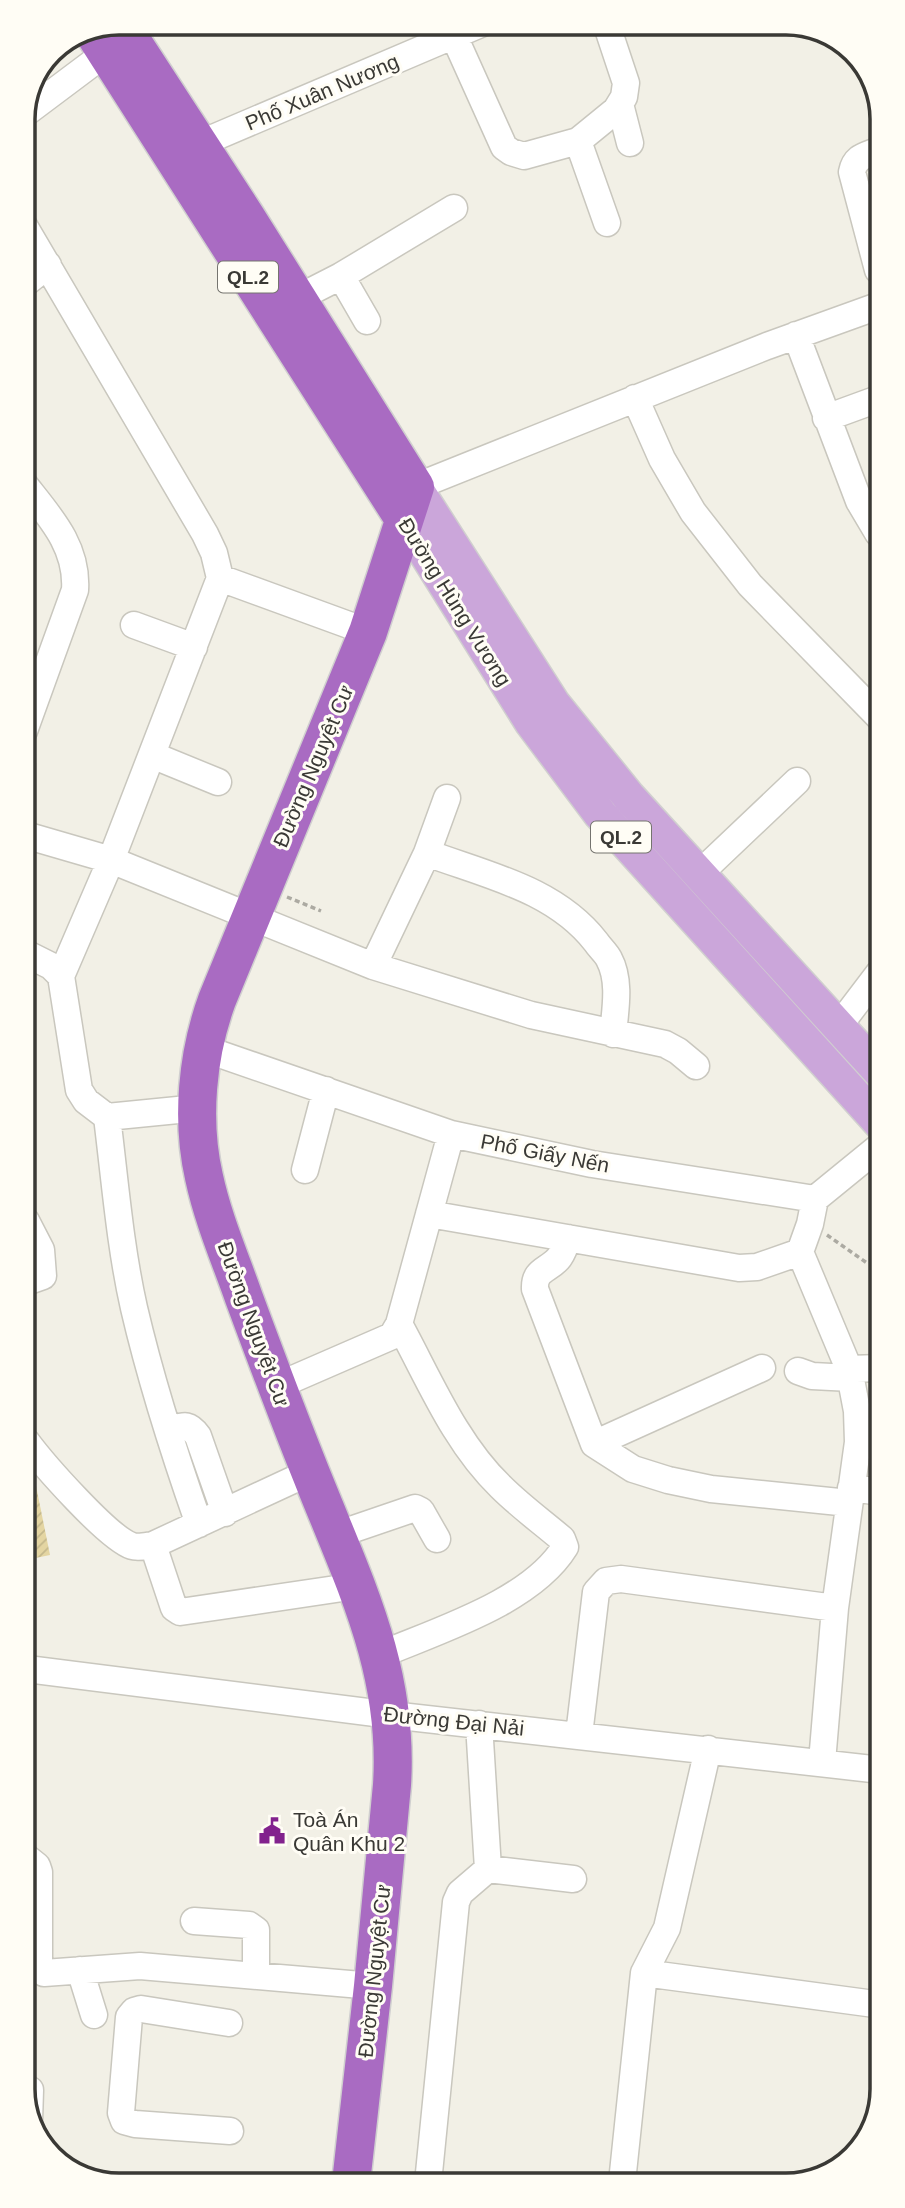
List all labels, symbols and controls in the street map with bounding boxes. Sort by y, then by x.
street label: Phố Xuân Nương [242,49,402,135]
road number: QL.2 [218,262,278,292]
street label: Đường Hùng Vương [394,514,516,690]
street label: Đường Nguyệt Cư [268,682,358,850]
road number: QL.2 [591,822,651,852]
street label: Phố Giấy Nến [479,1129,611,1177]
street label: Đường Nguyệt Cư [213,1238,295,1410]
street label: Đường Đại Nải [383,1702,525,1740]
place label: Toà Án Quân Khu 2 [293,1808,405,1855]
public building icon: Toà Án Quân Khu 2 [257,1816,287,1846]
street label: Đường Nguyệt Cư [353,1883,395,2059]

